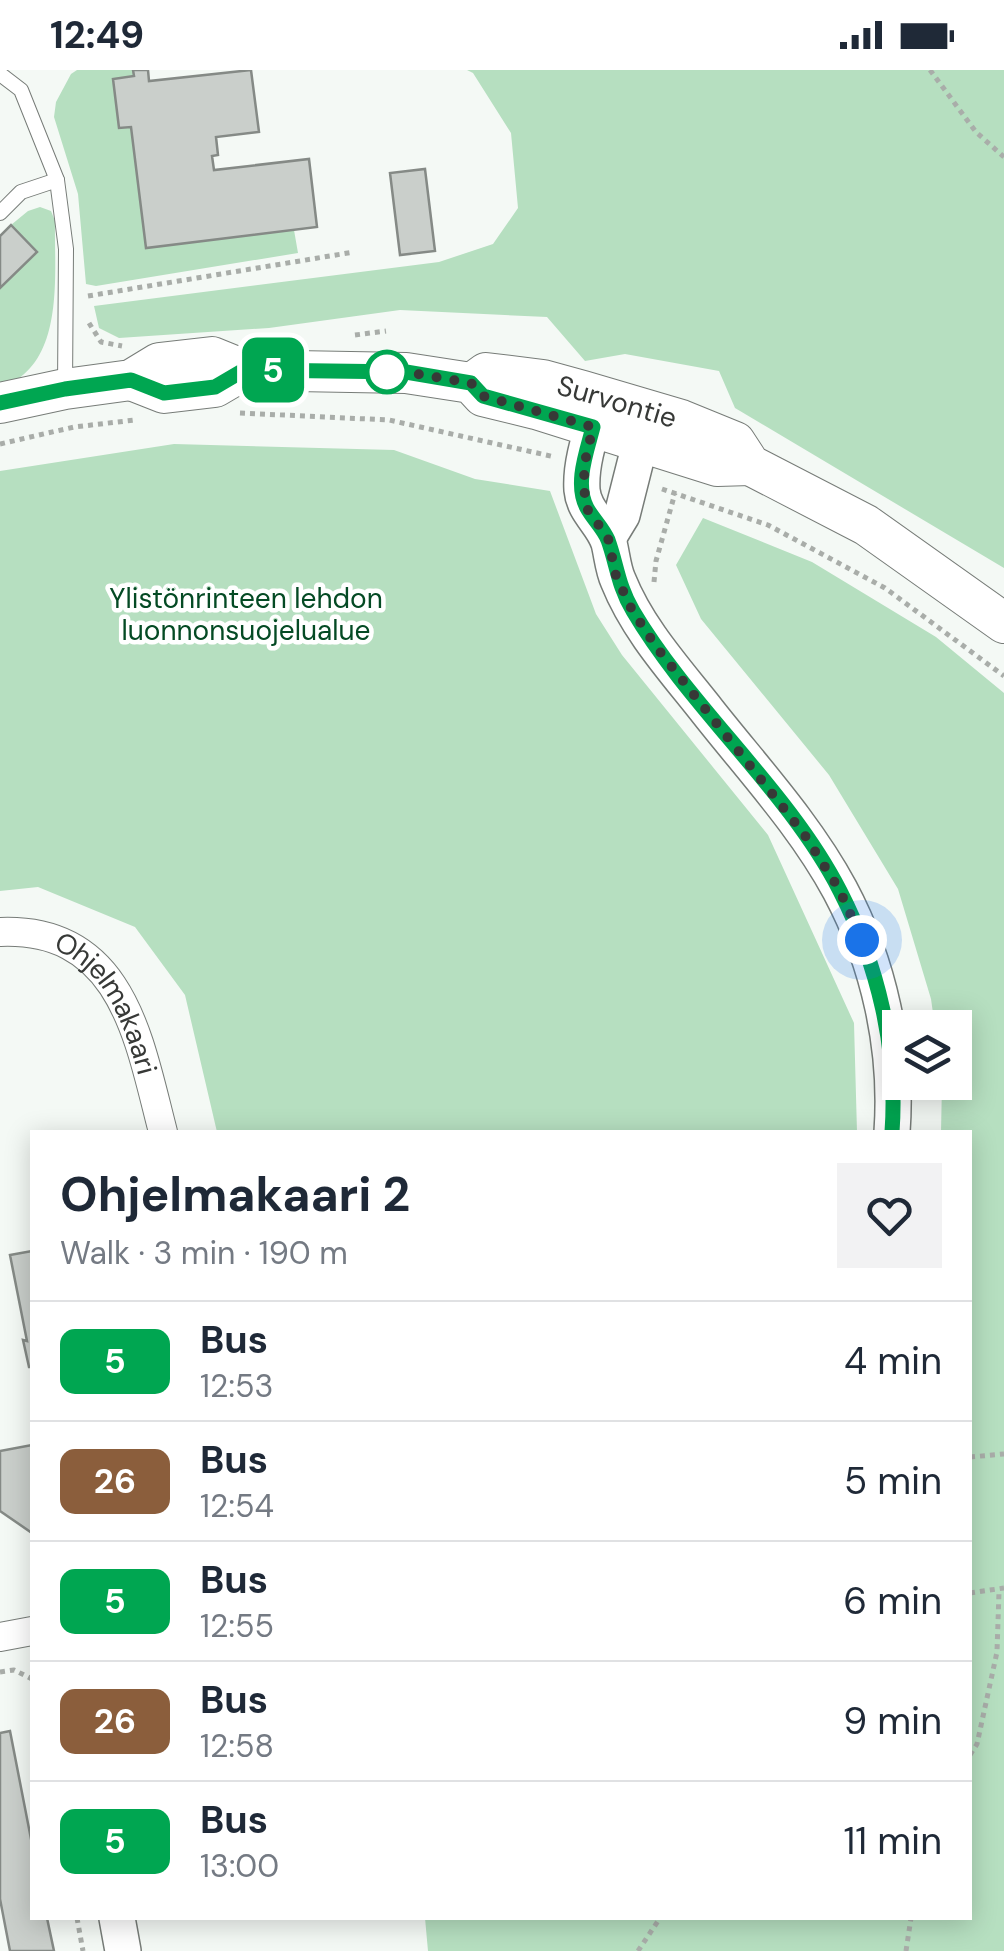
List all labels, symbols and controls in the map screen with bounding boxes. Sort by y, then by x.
text: 12:49 [50,10,144,60]
line badge: 5 [240,338,306,402]
text: 5 [262,347,284,393]
unlabelled marker [366,351,408,393]
street label: Survontie [553,367,681,437]
park label: Ylistönrinteen lehdon luonnonsuojelualue [109,580,383,649]
your location [837,915,887,965]
street label: Ohjelmakaari [49,923,166,1079]
map controls [882,1010,972,1100]
button: layers [882,1010,972,1100]
text: Ohjelmakaari 2 [60,1163,410,1226]
button: heart [837,1163,942,1268]
text: Walk · 3 min · 190 m [60,1232,348,1274]
text: Bus [200,1315,268,1365]
text: 4 min [844,1336,942,1386]
text: 5 [104,1338,126,1384]
text: 12:53 [200,1365,273,1407]
text: Bus [200,1435,268,1485]
text: 5 min [844,1456,942,1506]
text: 26 [94,1458,136,1504]
text: 12:54 [200,1485,274,1527]
text: Bus [200,1555,268,1605]
text: 6 min [843,1576,942,1626]
text: 5 [104,1578,126,1624]
text: 12:55 [200,1605,274,1647]
text: Bus [200,1675,268,1725]
text: 9 min [843,1696,942,1746]
text: 26 [94,1698,136,1744]
text: 12:58 [200,1725,274,1767]
text: Bus [200,1795,268,1845]
text: 11 min [843,1816,942,1866]
text: 5 [104,1818,126,1864]
text: 13:00 [200,1845,279,1887]

